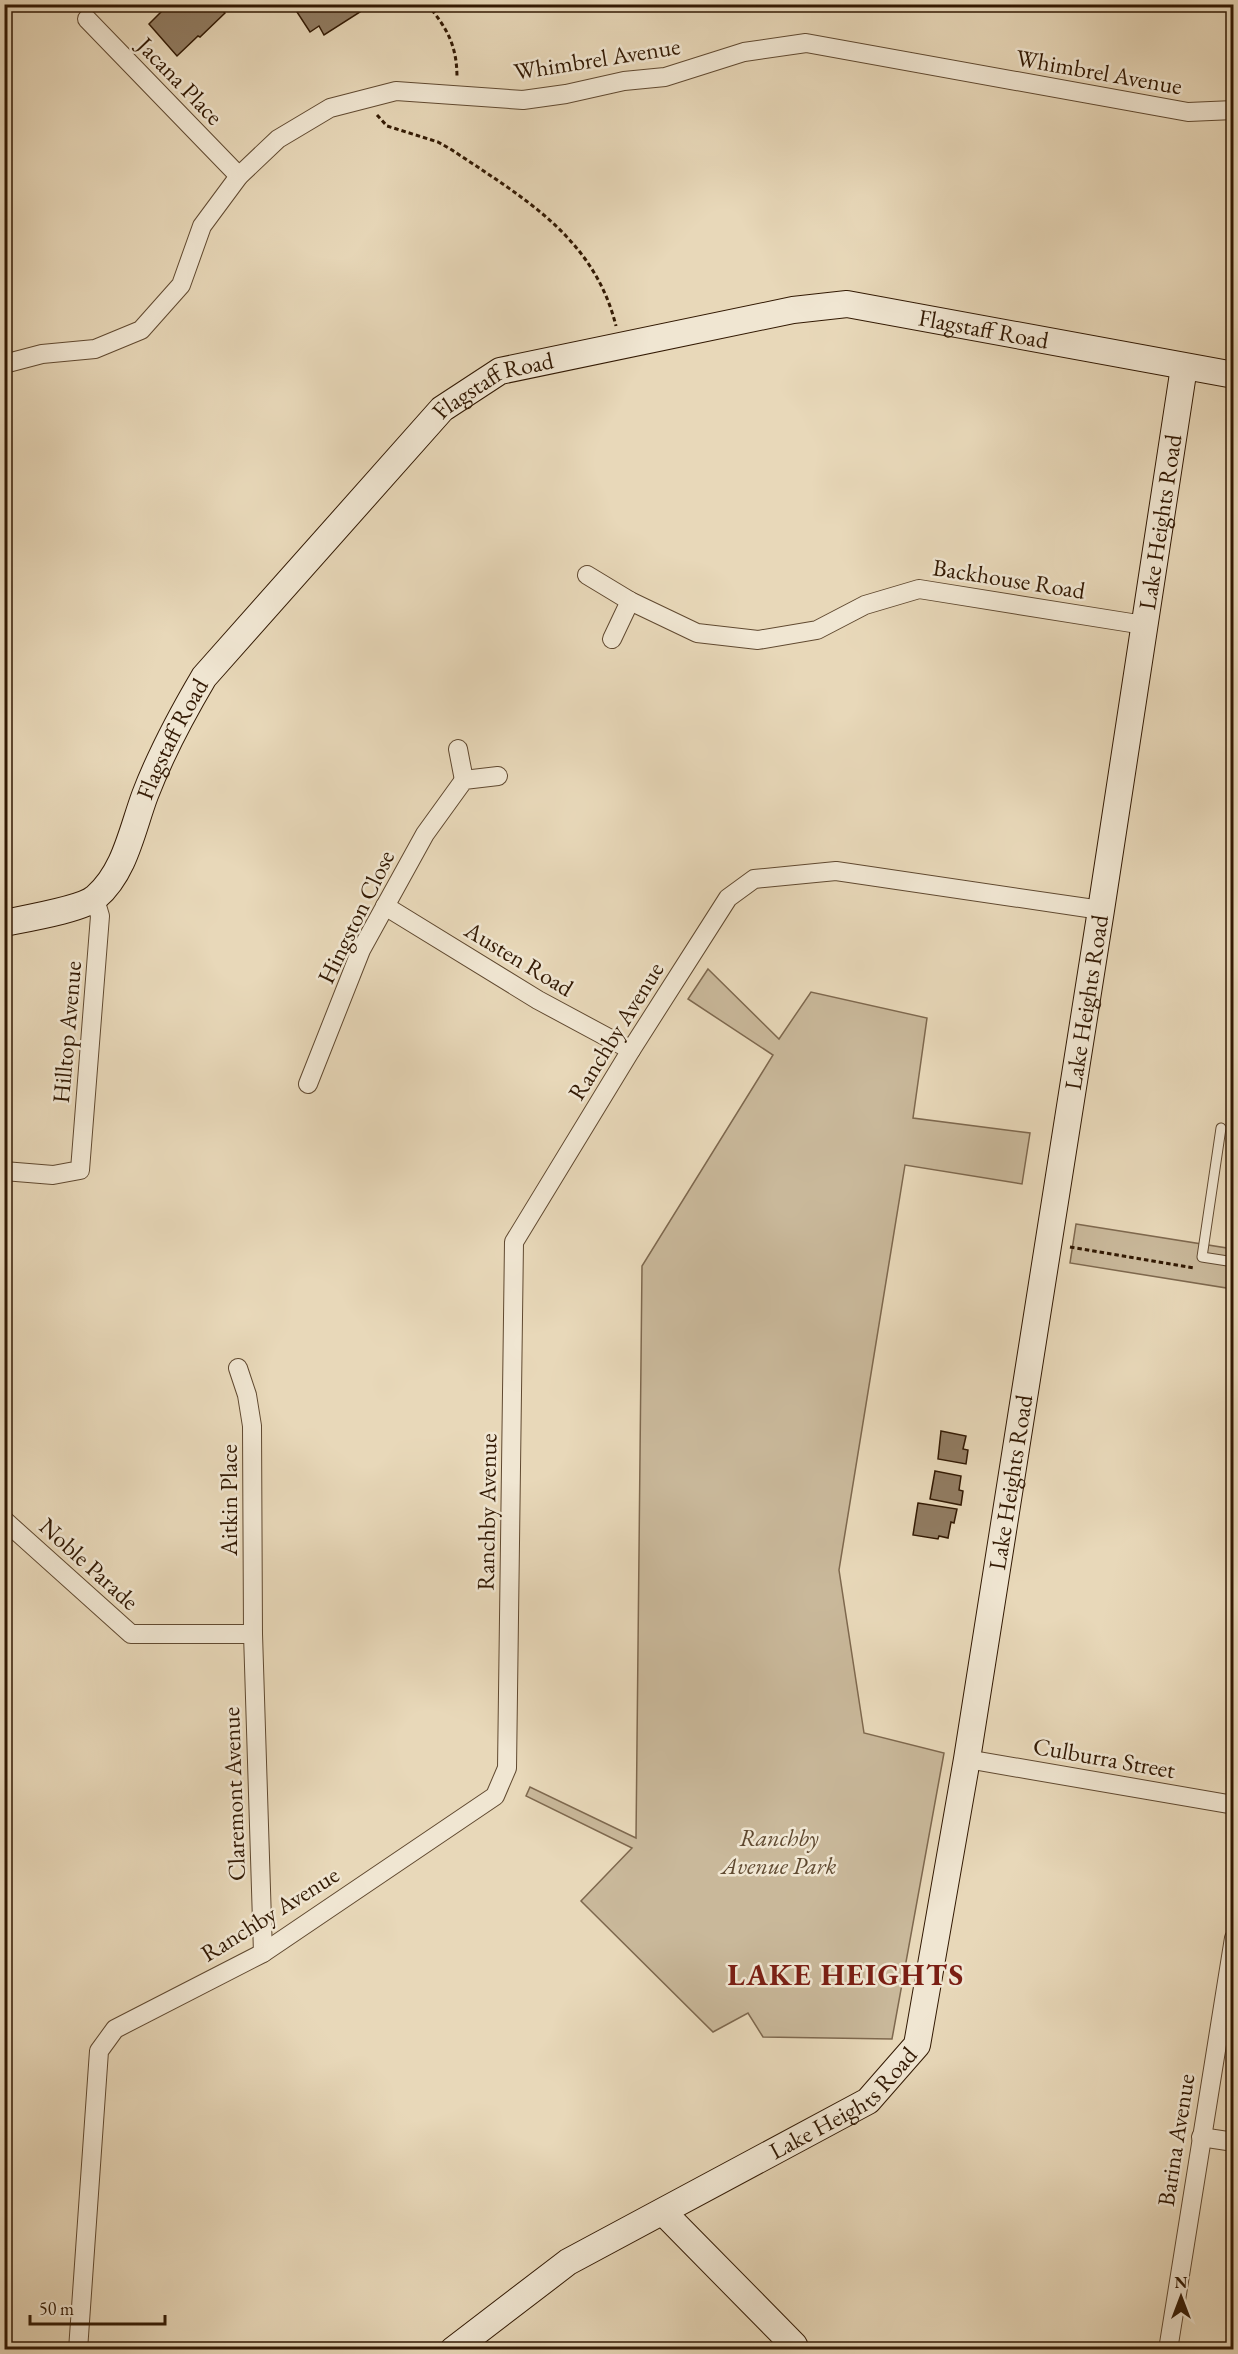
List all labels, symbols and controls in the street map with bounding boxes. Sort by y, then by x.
street label: Jacana Place [129,29,230,131]
street label: Whimbrel Avenue [511,30,682,87]
street label: Whimbrel Avenue [1014,42,1185,101]
street label: Flagstaff Road [916,301,1052,356]
street label: Flagstaff Road [425,344,557,425]
street label: Lake Heights Road [1131,431,1189,612]
street label: Backhouse Road [931,551,1088,606]
street label: Flagstaff Road [129,672,215,804]
street label: Hingston Close [310,845,401,989]
street label: Lake Heights Road [1057,912,1115,1092]
street label: Austen Road [458,913,580,1004]
street label: Ranchby Avenue [561,956,670,1106]
street label: Hilltop Avenue [45,960,88,1104]
street label: Lake Heights Road [981,1392,1039,1572]
street label: Ranchby Avenue [470,1433,503,1591]
street label: Aitkin Place [213,1444,244,1557]
street label: Noble Parade [33,1511,146,1616]
street label: Claremont Avenue [215,1706,252,1882]
street label: Culburra Street [1031,1730,1178,1785]
park label: Ranchby Avenue Park [719,1822,837,1881]
street label: Ranchby Avenue [195,1859,345,1968]
district label: LAKE HEIGHTS [727,1955,965,1994]
street label: Lake Heights Road [764,2039,924,2166]
street label: Barina Avenue [1150,2072,1201,2208]
north arrow [1151,2267,1211,2327]
text: N [1175,2272,1188,2293]
scale bar [30,2288,165,2326]
text: 50 m [39,2297,74,2320]

